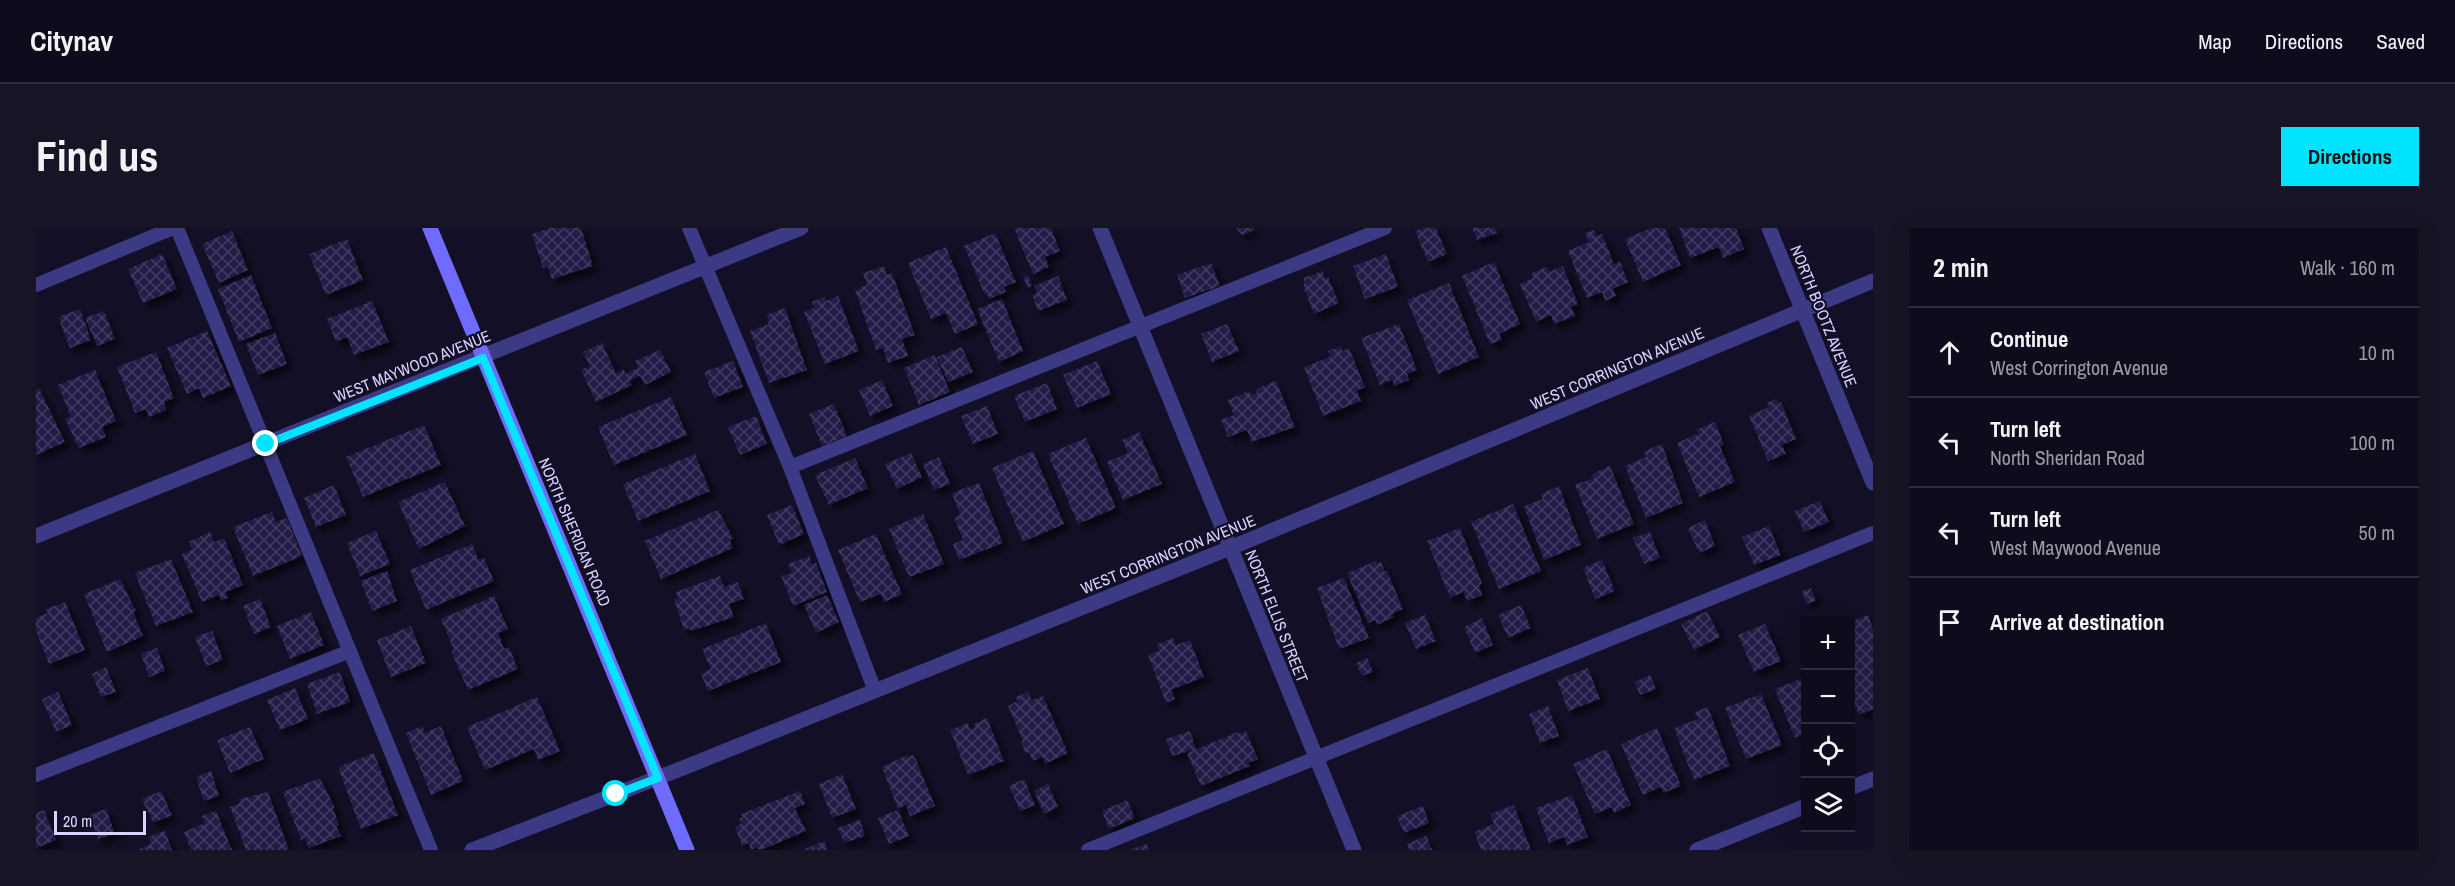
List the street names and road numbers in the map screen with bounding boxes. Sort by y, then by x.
street label: NORTH BOOTZ AVENUE [1785,242,1863,390]
street label: WEST CORRINGTON AVENUE [1527,321,1707,415]
street label: WEST MAYWOOD AVENUE [330,325,494,407]
street label: NORTH SHERIDAN ROAD [534,454,616,610]
street label: WEST CORRINGTON AVENUE [1077,509,1259,599]
street label: NORTH ELLIS STREET [1240,546,1314,686]

